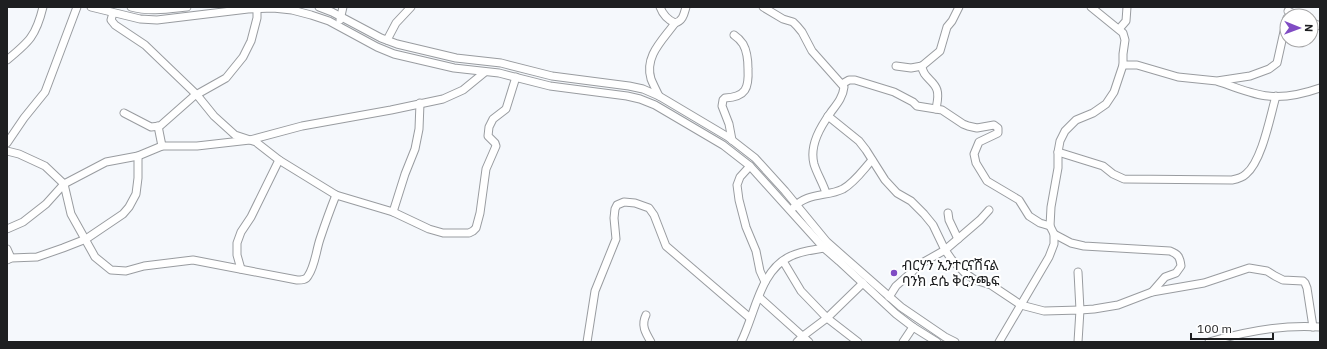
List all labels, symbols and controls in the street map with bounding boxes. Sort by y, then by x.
north arrow [1279,8,1319,48]
text: N [1302,24,1316,32]
place label: ብርሃን ኢንተርናሽናል ባንክ ደሴ ቅርንጫፍ [902,256,1000,290]
marker: ብርሃን ኢንተርናሽናል ባንክ ደሴ ቅርንጫፍ [889,268,899,278]
scale bar [1191,315,1273,341]
text: 100 m [1197,321,1232,336]

